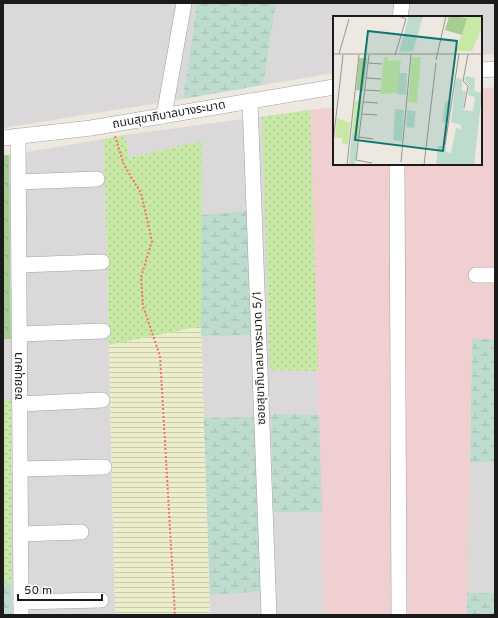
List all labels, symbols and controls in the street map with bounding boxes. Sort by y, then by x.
inset map [333,16,482,165]
street label: ถนนสุขาภิบาลบางระมาด [111,97,227,133]
street label: ซอยสุขาภิบาลบางระมาด 5/1 [250,291,270,425]
street label: ซอยบุษบา [11,352,27,400]
scale bar [18,576,102,602]
text: 50 m [24,583,52,599]

